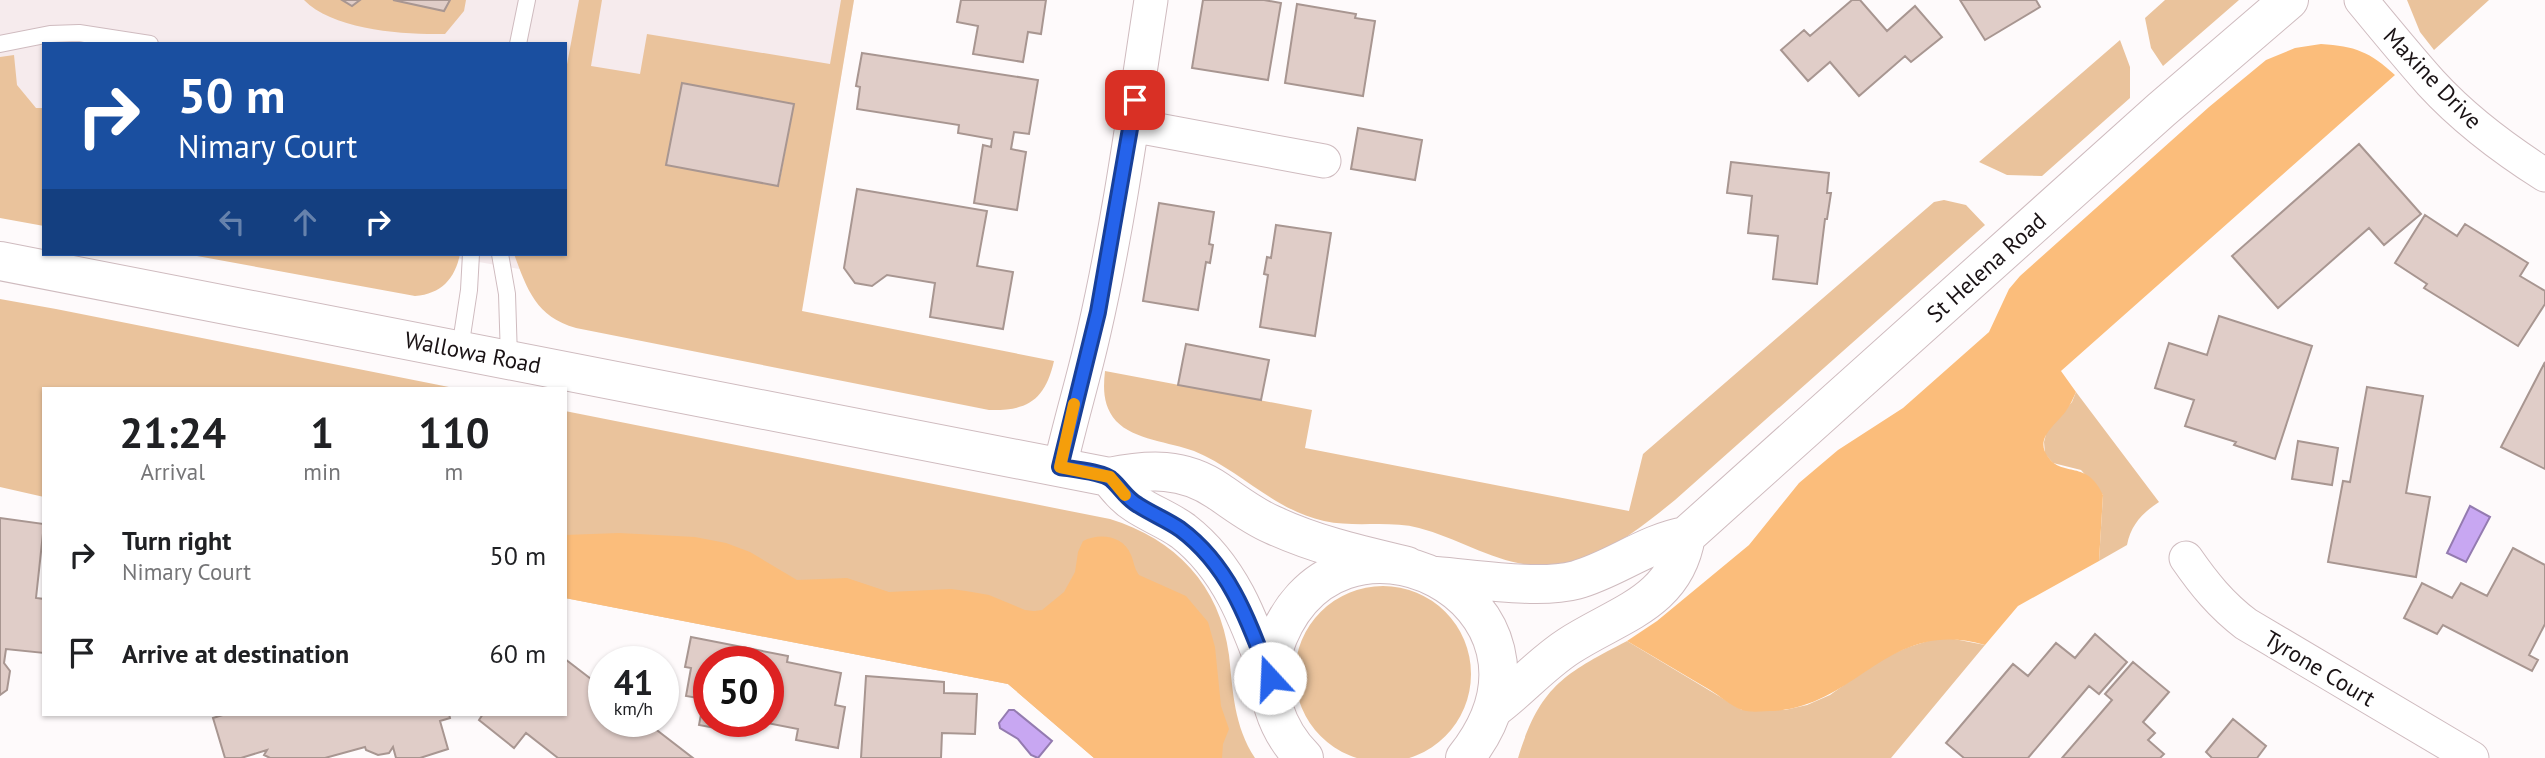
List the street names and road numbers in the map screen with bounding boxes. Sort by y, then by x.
street label: Maxine Drive [2378,21,2488,135]
street label: St Helena Road [1920,206,2052,328]
street label: Wallowa Road [402,325,544,379]
street label: Tyrone Court [2259,624,2381,713]

